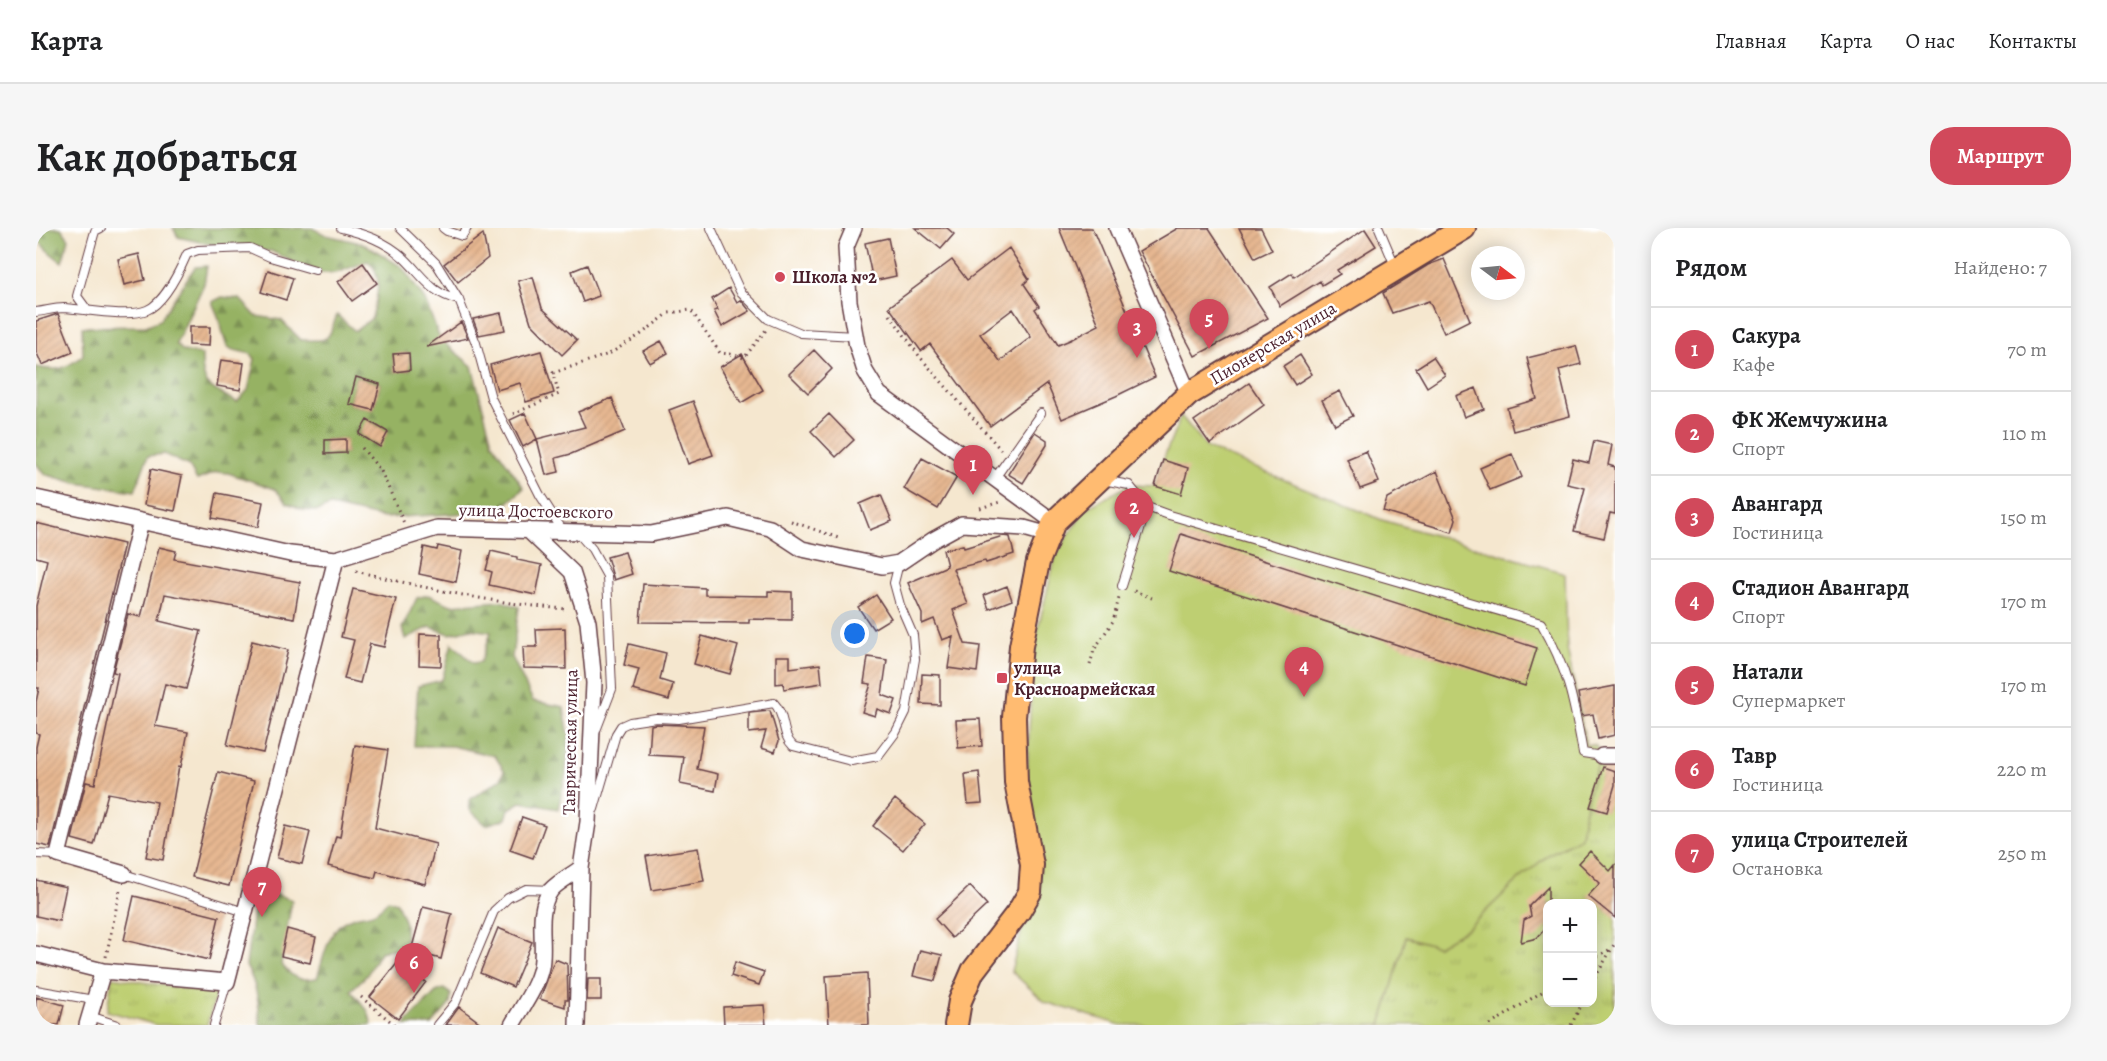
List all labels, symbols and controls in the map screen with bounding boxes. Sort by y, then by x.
text: Карта [30,22,103,60]
text: Главная [1715,27,1787,55]
text: Карта [1820,27,1872,55]
text: О нас [1905,27,1955,55]
text: Контакты [1988,27,2077,55]
button: Маршрут [1930,127,2071,185]
text: Как добраться [36,128,298,185]
north arrow [1471,246,1525,300]
text: Рядом [1675,250,1747,285]
text: Найдено: 7 [1954,254,2047,281]
place label: Школа №2 [792,265,877,289]
marker: Школа №2 [773,270,787,284]
street label: Пионерская улица [1205,295,1341,390]
pin: 5 [1190,300,1228,349]
pin: 3 [1118,308,1156,358]
text: Сакура [1732,321,1801,351]
text: 1 [1691,336,1698,363]
text: 70 m [2007,336,2047,363]
text: Кафе [1732,351,1775,378]
text: ФК Жемчужина [1732,405,1888,435]
text: 2 [1690,420,1699,447]
text: 110 m [2002,420,2047,447]
text: Спорт [1732,435,1785,462]
pin: 1 [954,446,992,495]
pin: 2 [1114,488,1154,538]
text: Авангард [1732,489,1823,519]
street label: улица Достоевского [458,498,613,524]
text: 3 [1690,504,1699,531]
text: 150 m [2000,504,2047,531]
text: Гостиница [1732,519,1824,546]
text: Стадион Авангард [1732,573,1909,603]
text: 4 [1690,588,1699,615]
text: 170 m [2001,588,2047,615]
text: Спорт [1732,603,1785,630]
your location [840,619,869,648]
pin: 4 [1284,648,1324,697]
place label: улица Красноармейская [1013,656,1155,701]
text: Натали [1732,657,1803,687]
street label: Таврическая улица [557,668,583,815]
marker: улица Красноармейская [995,671,1009,685]
text: 5 [1690,672,1699,699]
text: 170 m [2001,672,2047,699]
text: Супермаркет [1732,687,1846,714]
text: Тавр [1732,741,1777,771]
text: 6 [1690,756,1699,783]
text: 220 m [1997,756,2047,783]
text: Гостиница [1732,771,1824,798]
text: улица Строителей [1732,825,1908,855]
text: 7 [1690,840,1699,867]
text: 250 m [1998,840,2047,867]
text: Остановка [1732,855,1823,882]
pin: 7 [242,868,282,917]
map controls [1543,899,1597,1007]
button: + [1543,899,1597,953]
pin: 6 [394,944,434,993]
button: − [1543,953,1597,1007]

